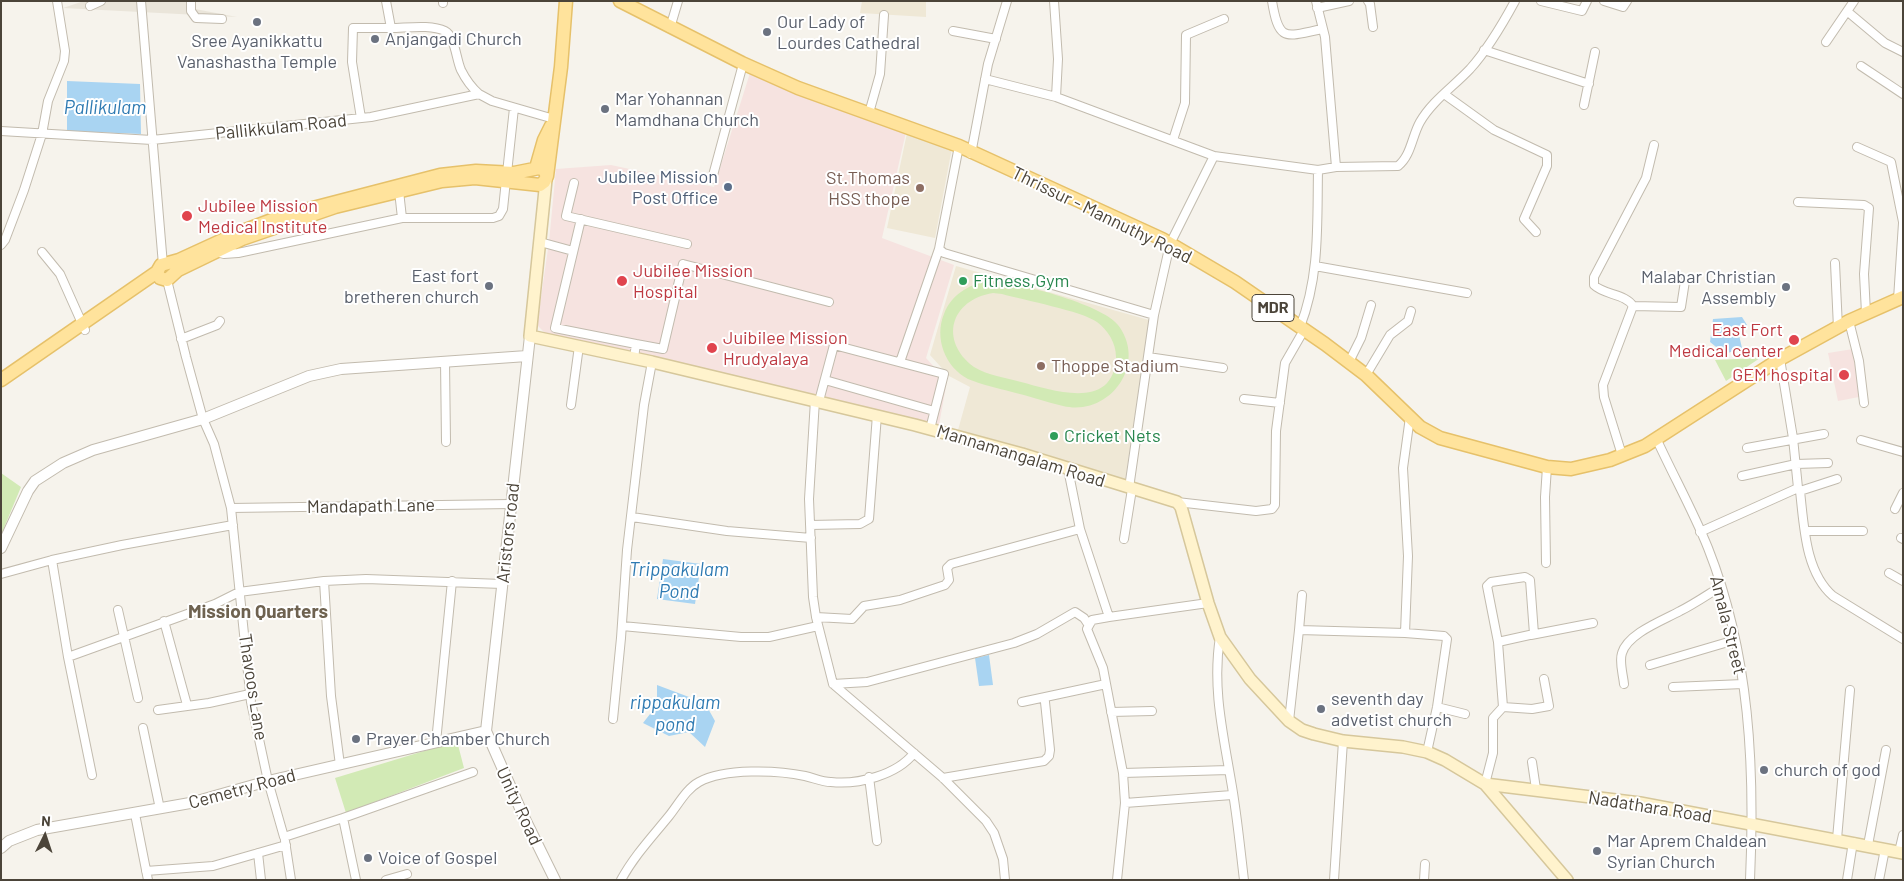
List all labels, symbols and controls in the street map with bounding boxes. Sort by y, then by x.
place label: Our Lady of Lourdes Cathedral [777,11,920,54]
marker: Sree Ayanikkattu Vanashastha Temple [251,16,263,28]
marker: Our Lady of Lourdes Cathedral [761,26,773,38]
place label: Anjangadi Church [385,28,522,50]
place label: Sree Ayanikkattu Vanashastha Temple [177,30,337,72]
marker: Anjangadi Church [369,33,381,45]
place label: Mar Yohannan Mamdhana Church [615,88,759,130]
water label: Pallikulam [64,97,146,119]
marker: Mar Yohannan Mamdhana Church [599,103,611,115]
street label: Pallikkulam Road [214,109,348,145]
street label: Thrissur - Mannuthy Road [1008,162,1196,268]
place label: Jubilee Mission Post Office [598,166,718,208]
place label: St.Thomas HSS thope [826,167,910,210]
marker: Jubilee Mission Post Office [722,181,734,193]
marker: St.Thomas HSS thope [914,182,926,194]
place label: Jubilee Mission Medical Institute [198,195,327,238]
marker: Jubilee Mission Medical Institute [180,209,194,223]
place label: Jubilee Mission Hospital [633,260,753,302]
place label: East fort bretheren church [344,265,479,308]
place label: Malabar Christian Assembly [1641,266,1776,308]
place label: Fitness,Gym [973,270,1069,292]
marker: Jubilee Mission Hospital [615,274,629,288]
marker: Fitness,Gym [957,275,969,287]
marker: East fort bretheren church [483,280,495,292]
marker: Malabar Christian Assembly [1780,281,1792,293]
road number: MDR [1252,294,1294,322]
place label: East Fort Medical center [1669,319,1783,362]
place label: Juibilee Mission Hrudyalaya [723,327,848,369]
marker: East Fort Medical center [1787,333,1801,347]
marker: Juibilee Mission Hrudyalaya [705,341,719,355]
place label: Thoppe Stadium [1051,355,1179,377]
marker: Thoppe Stadium [1035,360,1047,372]
place label: GEM hospital [1732,364,1833,386]
marker: GEM hospital [1837,368,1851,382]
street label: Mannamangalam Road [934,420,1108,492]
place label: Cricket Nets [1064,425,1161,447]
marker: Cricket Nets [1048,430,1060,442]
street label: Aristors road [492,482,524,584]
street label: Mandapath Lane [307,494,435,518]
water label: Trippakulam Pond [629,559,729,603]
street label: Amala Street [1705,573,1751,677]
district label: Mission Quarters [188,601,328,623]
street label: Thavoos Lane [234,632,272,742]
place label: seventh day advetist church [1331,688,1452,731]
water label: rippakulam pond [630,692,720,736]
marker: seventh day advetist church [1315,703,1327,715]
place label: Prayer Chamber Church [366,728,550,750]
marker: Prayer Chamber Church [350,733,362,745]
place label: church of god [1774,759,1881,781]
street label: Unity Road [491,763,547,849]
street label: Cemetry Road [186,764,298,814]
marker: church of god [1758,764,1770,776]
street label: Nadathara Road [1587,787,1713,827]
north arrow [20,811,70,861]
text: N [41,812,51,829]
place label: Mar Aprem Chaldean Syrian Church [1607,830,1767,872]
marker: Mar Aprem Chaldean Syrian Church [1591,845,1603,857]
place label: Voice of Gospel [378,847,497,869]
marker: Voice of Gospel [362,852,374,864]

